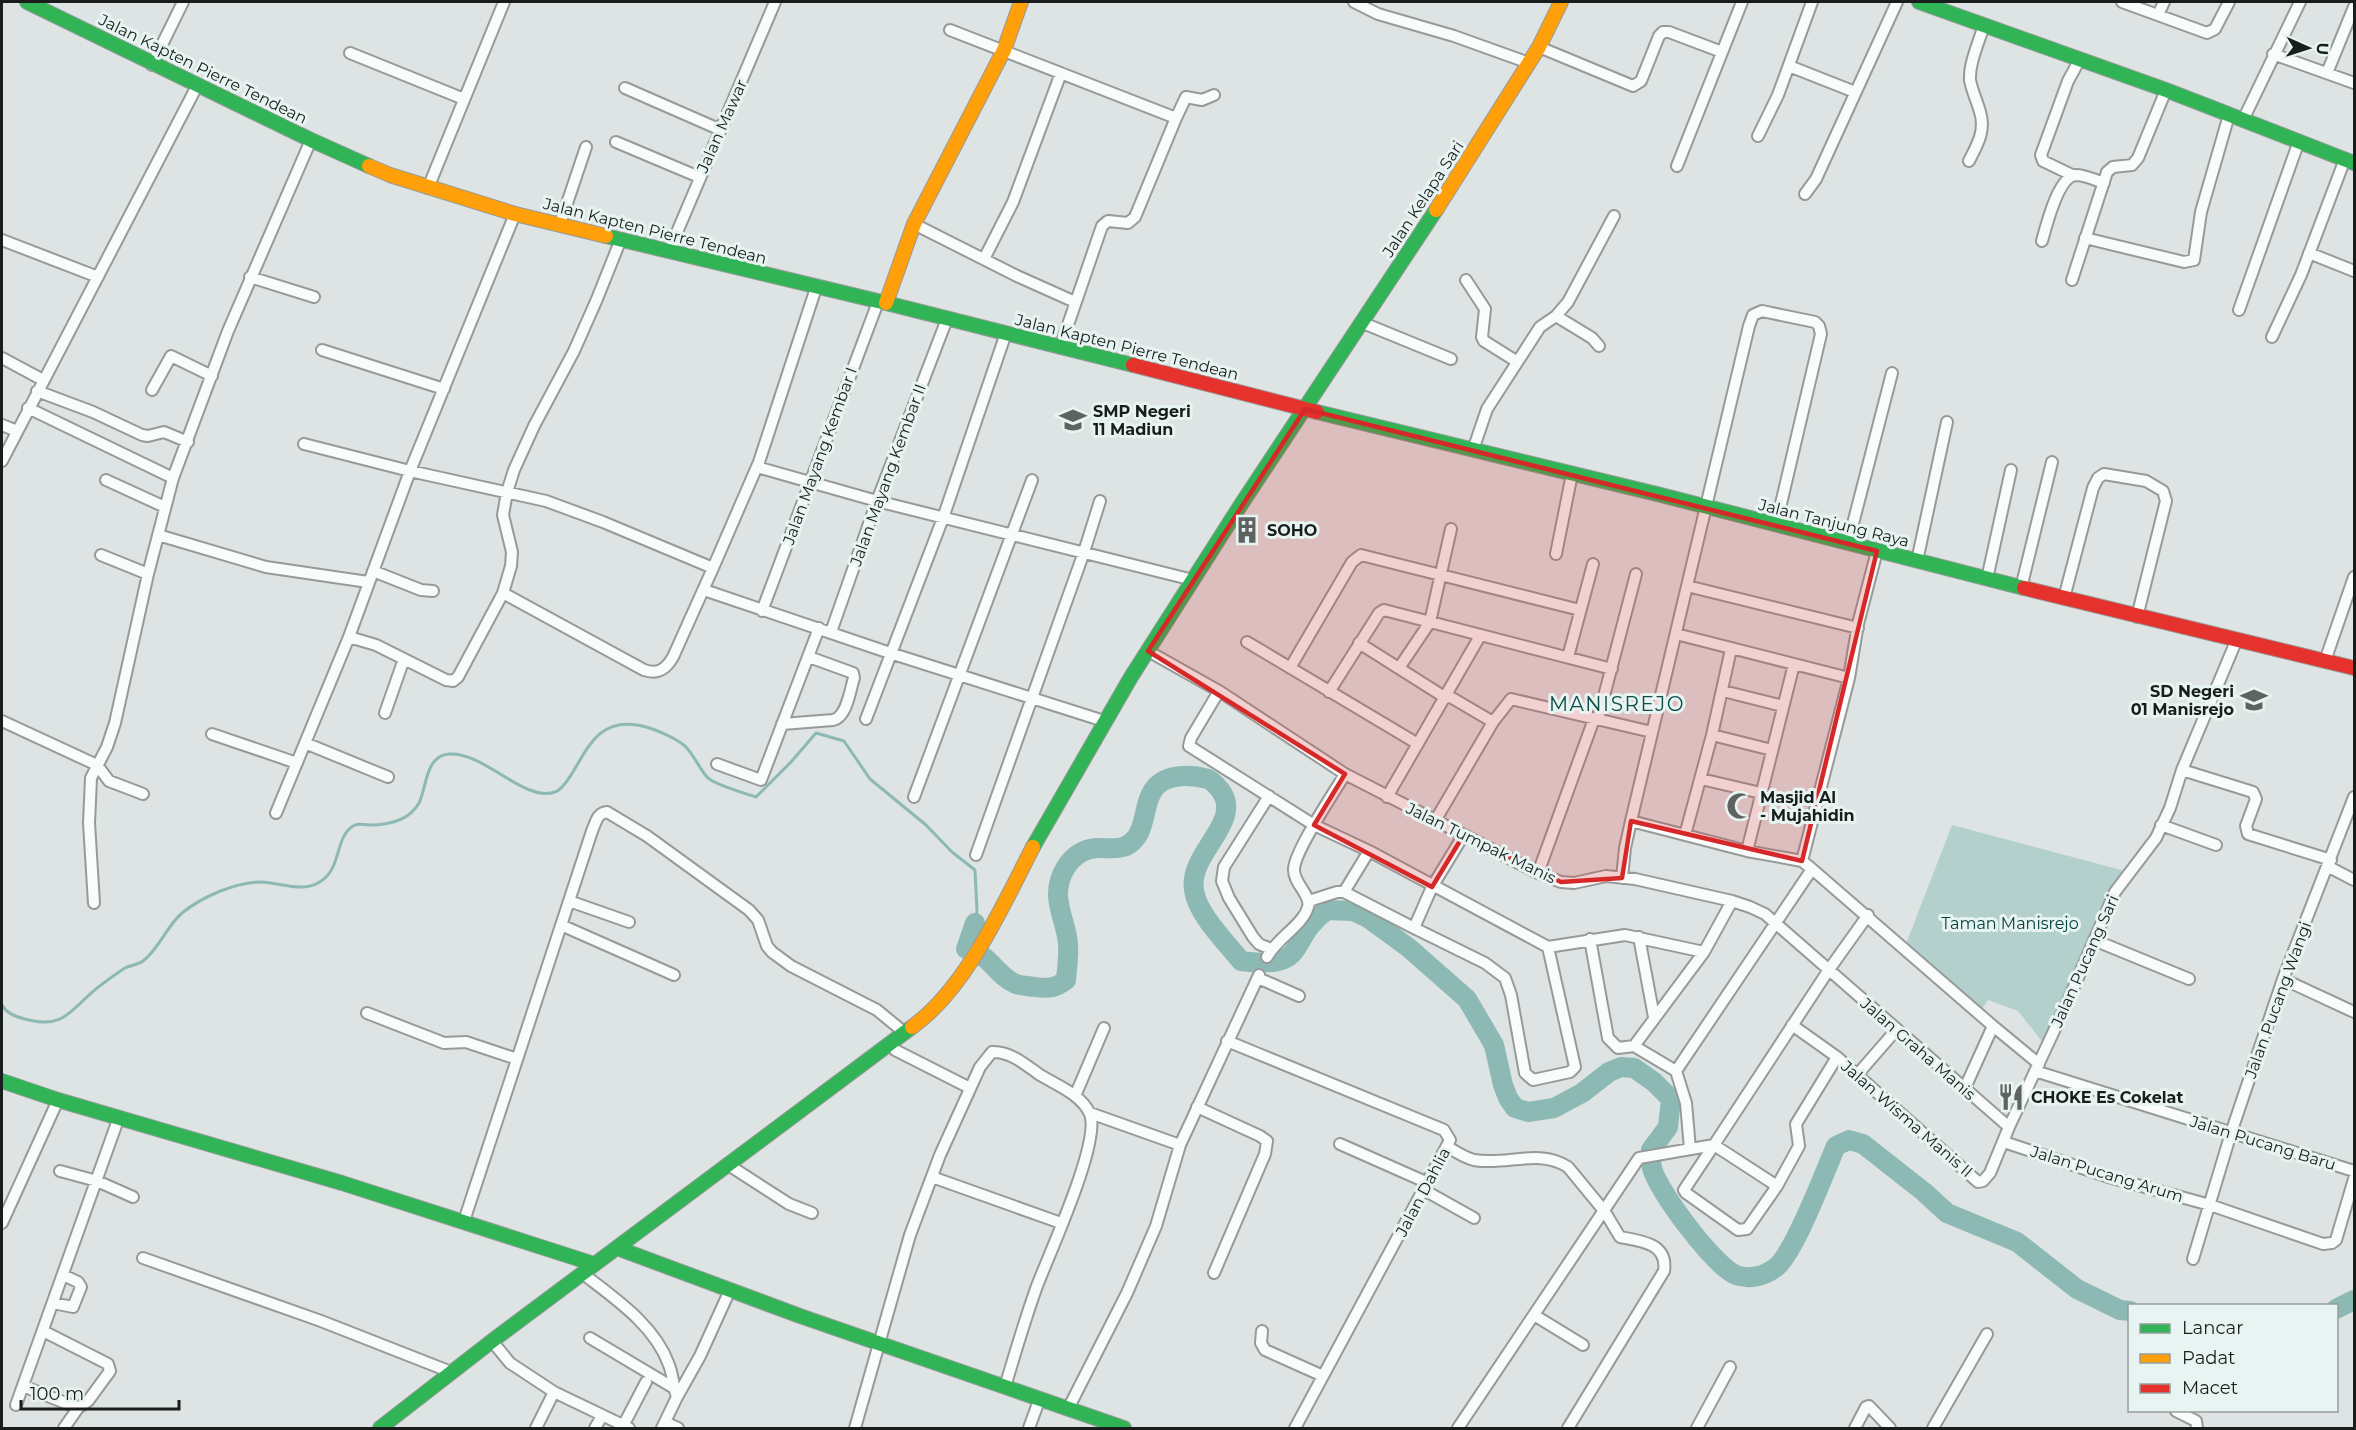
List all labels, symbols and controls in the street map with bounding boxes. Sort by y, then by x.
street label: Jalan Kapten Pierre Tendean [95,10,310,128]
north arrow [2278,18,2338,78]
text: U [2313,42,2332,56]
street label: Jalan Mawar [692,76,751,177]
street label: Jalan Kelapa Sari [1378,137,1468,262]
street label: Jalan Kapten Pierre Tendean [540,194,769,268]
street label: Jalan Kapten Pierre Tendean [1012,310,1241,384]
street label: Jalan Mayang Kembar I [779,365,861,548]
street label: Jalan Mayang Kembar II [846,381,930,570]
place label: SMP Negeri 11 Madiun [1093,402,1191,439]
school or university icon: SMP Negeri 11 Madiun [1058,405,1088,435]
street label: Jalan Tanjung Raya [1756,495,1911,551]
building icon: SOHO [1232,515,1262,545]
place label: SOHO [1267,521,1317,540]
place label: SD Negeri 01 Manisrejo [2131,682,2234,719]
school or university icon: SD Negeri 01 Manisrejo [2239,685,2269,715]
district label: MANISREJO [1549,692,1685,716]
place label: Masjid Al - Mujahidin [1760,788,1855,825]
mosque icon: Masjid Al - Mujahidin [1725,791,1755,821]
street label: Jalan Tumpak Manis [1402,798,1559,888]
street label: Jalan Pucang Sari [2047,892,2123,1031]
park label: Taman Manisrejo [1941,914,2079,933]
street label: Jalan Pucang Wangi [2240,919,2315,1082]
street label: Jalan Graha Manis [1856,993,1979,1104]
street label: Jalan Wisma Manis II [1837,1056,1977,1181]
restaurant icon: CHOKE Es Cokelat [1996,1082,2026,1112]
place label: CHOKE Es Cokelat [2031,1088,2183,1107]
street label: Jalan Pucang Baru [2187,1111,2338,1174]
street label: Jalan Pucang Arum [2027,1141,2186,1206]
street label: Jalan Dahlia [1391,1144,1454,1240]
legend [2128,1304,2338,1412]
text: Lancar [2182,1317,2243,1339]
text: Padat [2182,1347,2235,1369]
scale bar [21,1373,178,1411]
text: Macet [2182,1377,2238,1399]
text: 100 m [30,1383,84,1405]

